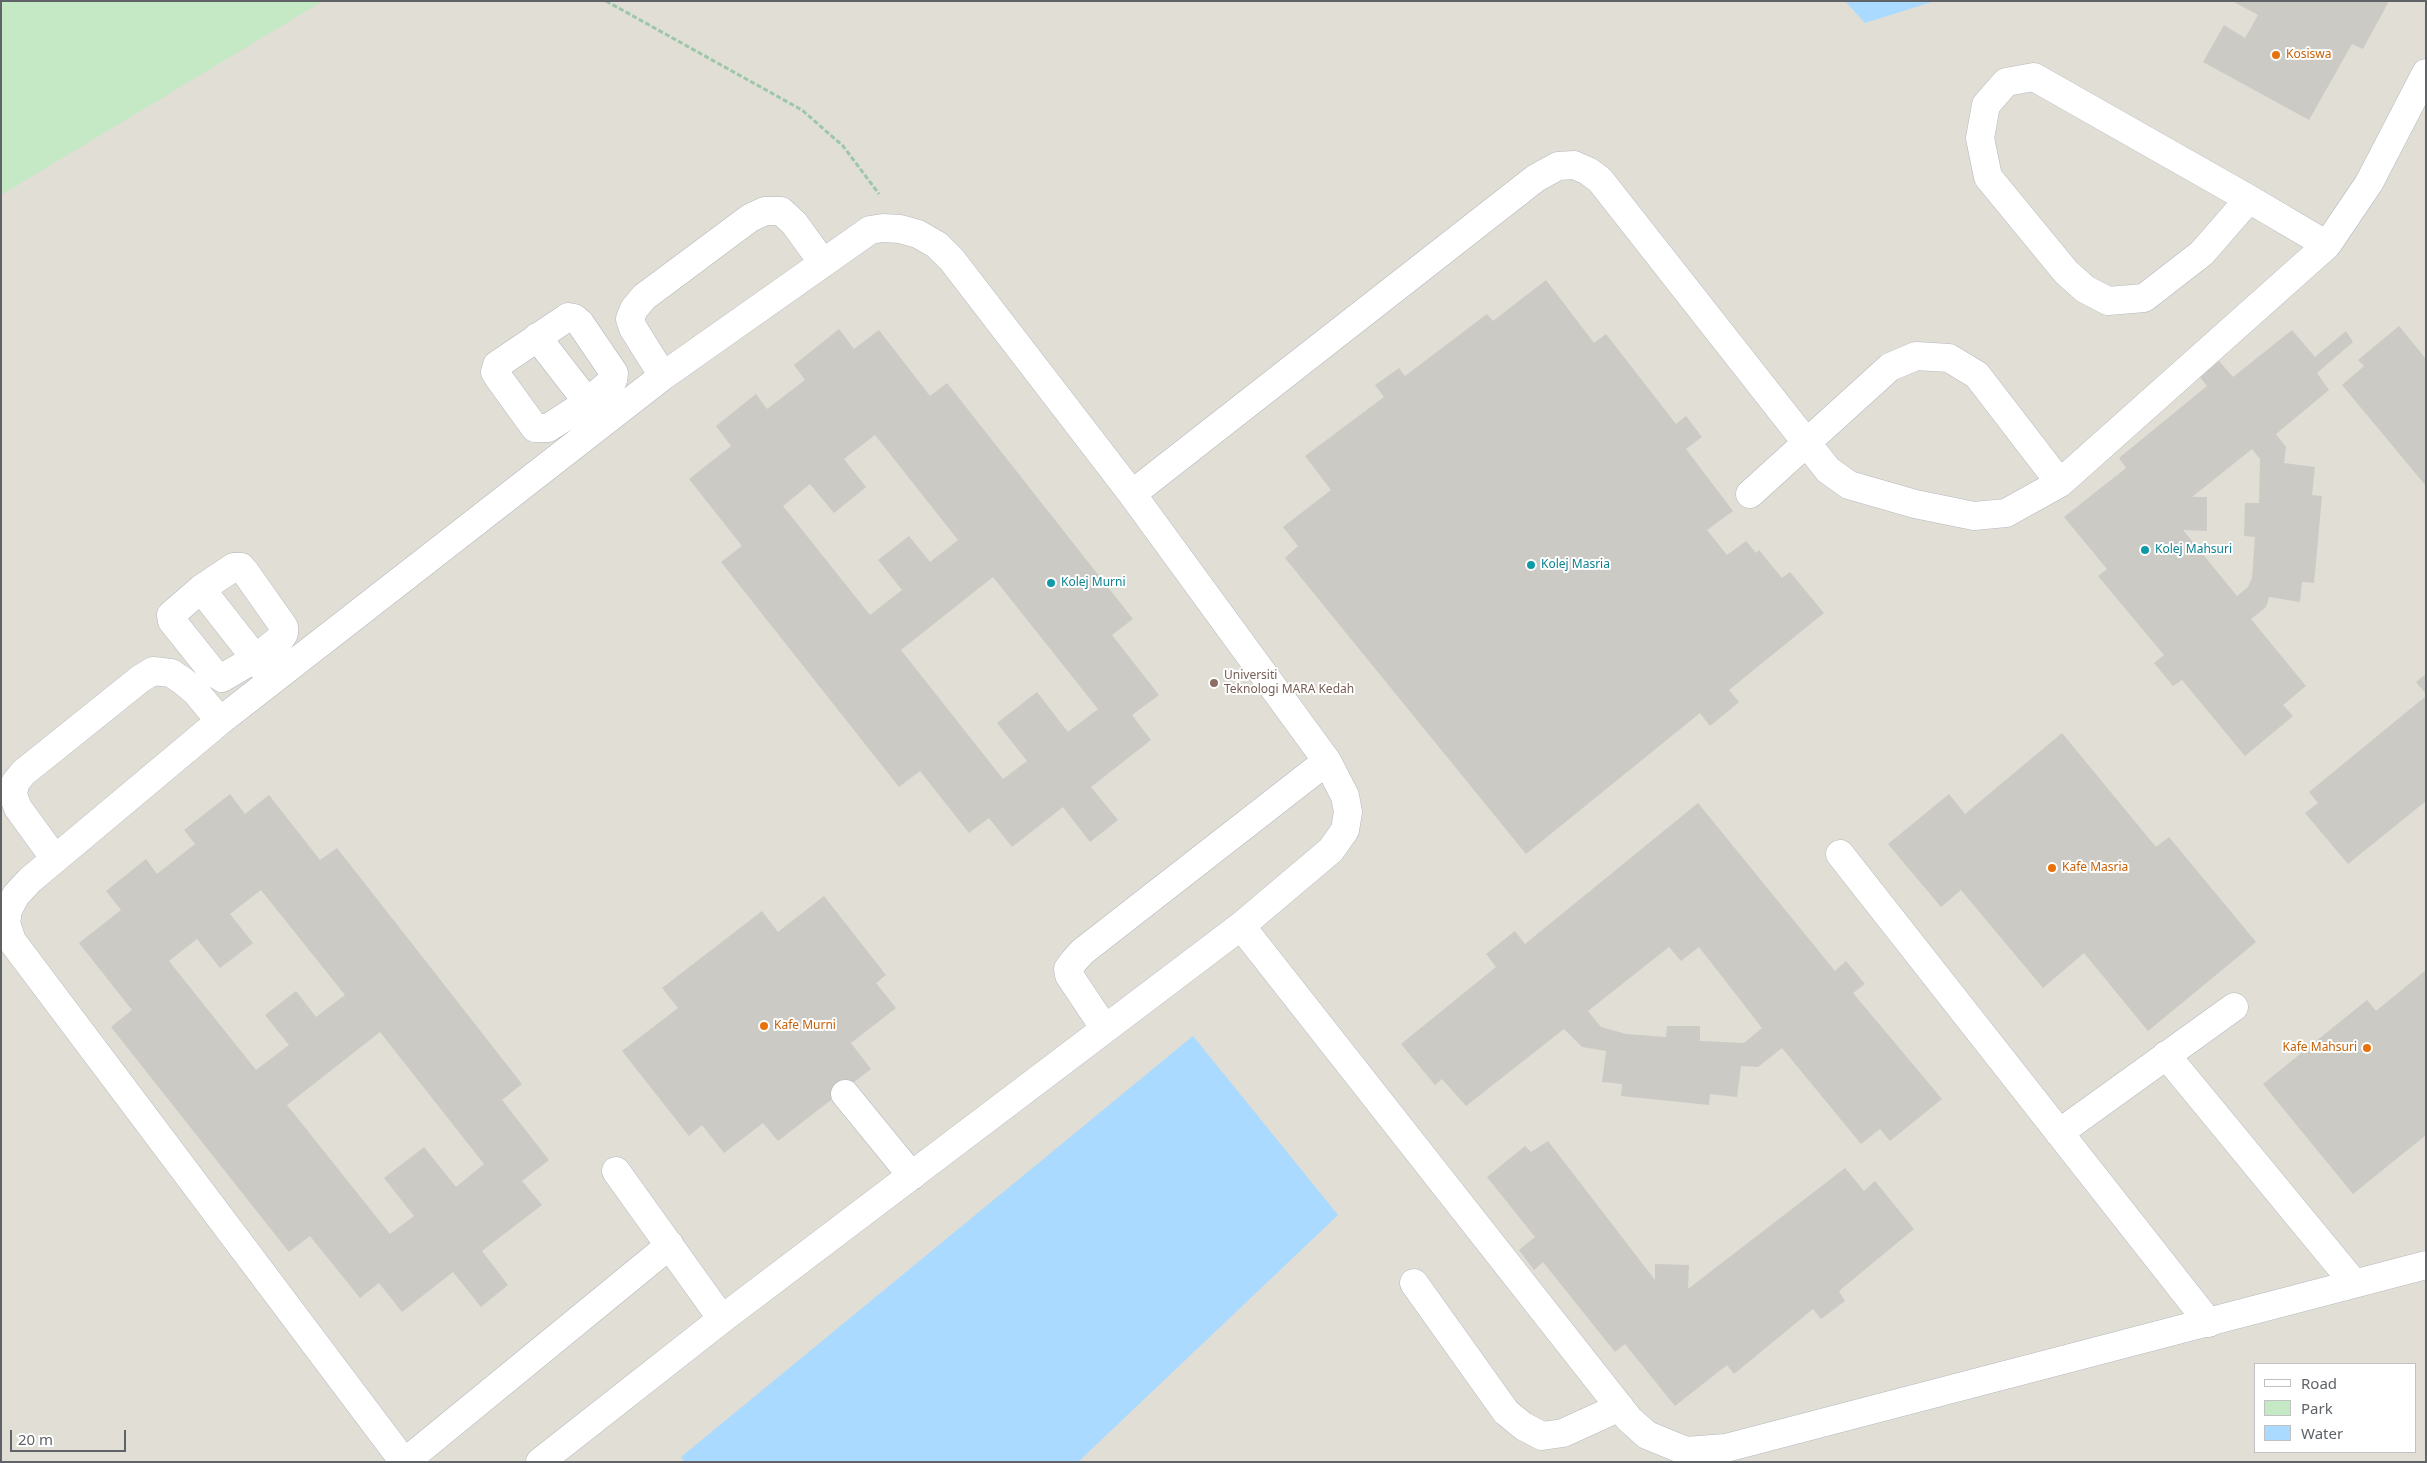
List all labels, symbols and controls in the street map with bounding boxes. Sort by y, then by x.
place label: Kosiswa [2286,48,2331,62]
marker: Kosiswa [2270,49,2282,61]
place label: Kolej Mahsuri [2155,543,2232,557]
marker: Kolej Mahsuri [2139,544,2151,556]
place label: Kolej Masria [1541,558,1610,572]
marker: Kolej Masria [1525,559,1537,571]
place label: Kolej Murni [1061,576,1126,590]
marker: Kolej Murni [1045,577,1057,589]
place label: Universiti Teknologi MARA Kedah [1224,669,1354,697]
marker: Universiti Teknologi MARA Kedah [1208,677,1220,689]
place label: Kafe Masria [2062,861,2128,875]
marker: Kafe Masria [2046,862,2058,874]
place label: Kafe Murni [774,1019,836,1033]
marker: Kafe Murni [758,1020,770,1032]
place label: Kafe Mahsuri [2283,1041,2357,1055]
marker: Kafe Mahsuri [2361,1042,2373,1054]
legend [2254,1363,2417,1453]
text: Road [2301,1373,2337,1393]
text: Park [2301,1398,2333,1418]
scale bar [12,1420,129,1452]
text: Water [2301,1423,2343,1443]
text: 20 m [18,1429,53,1449]

